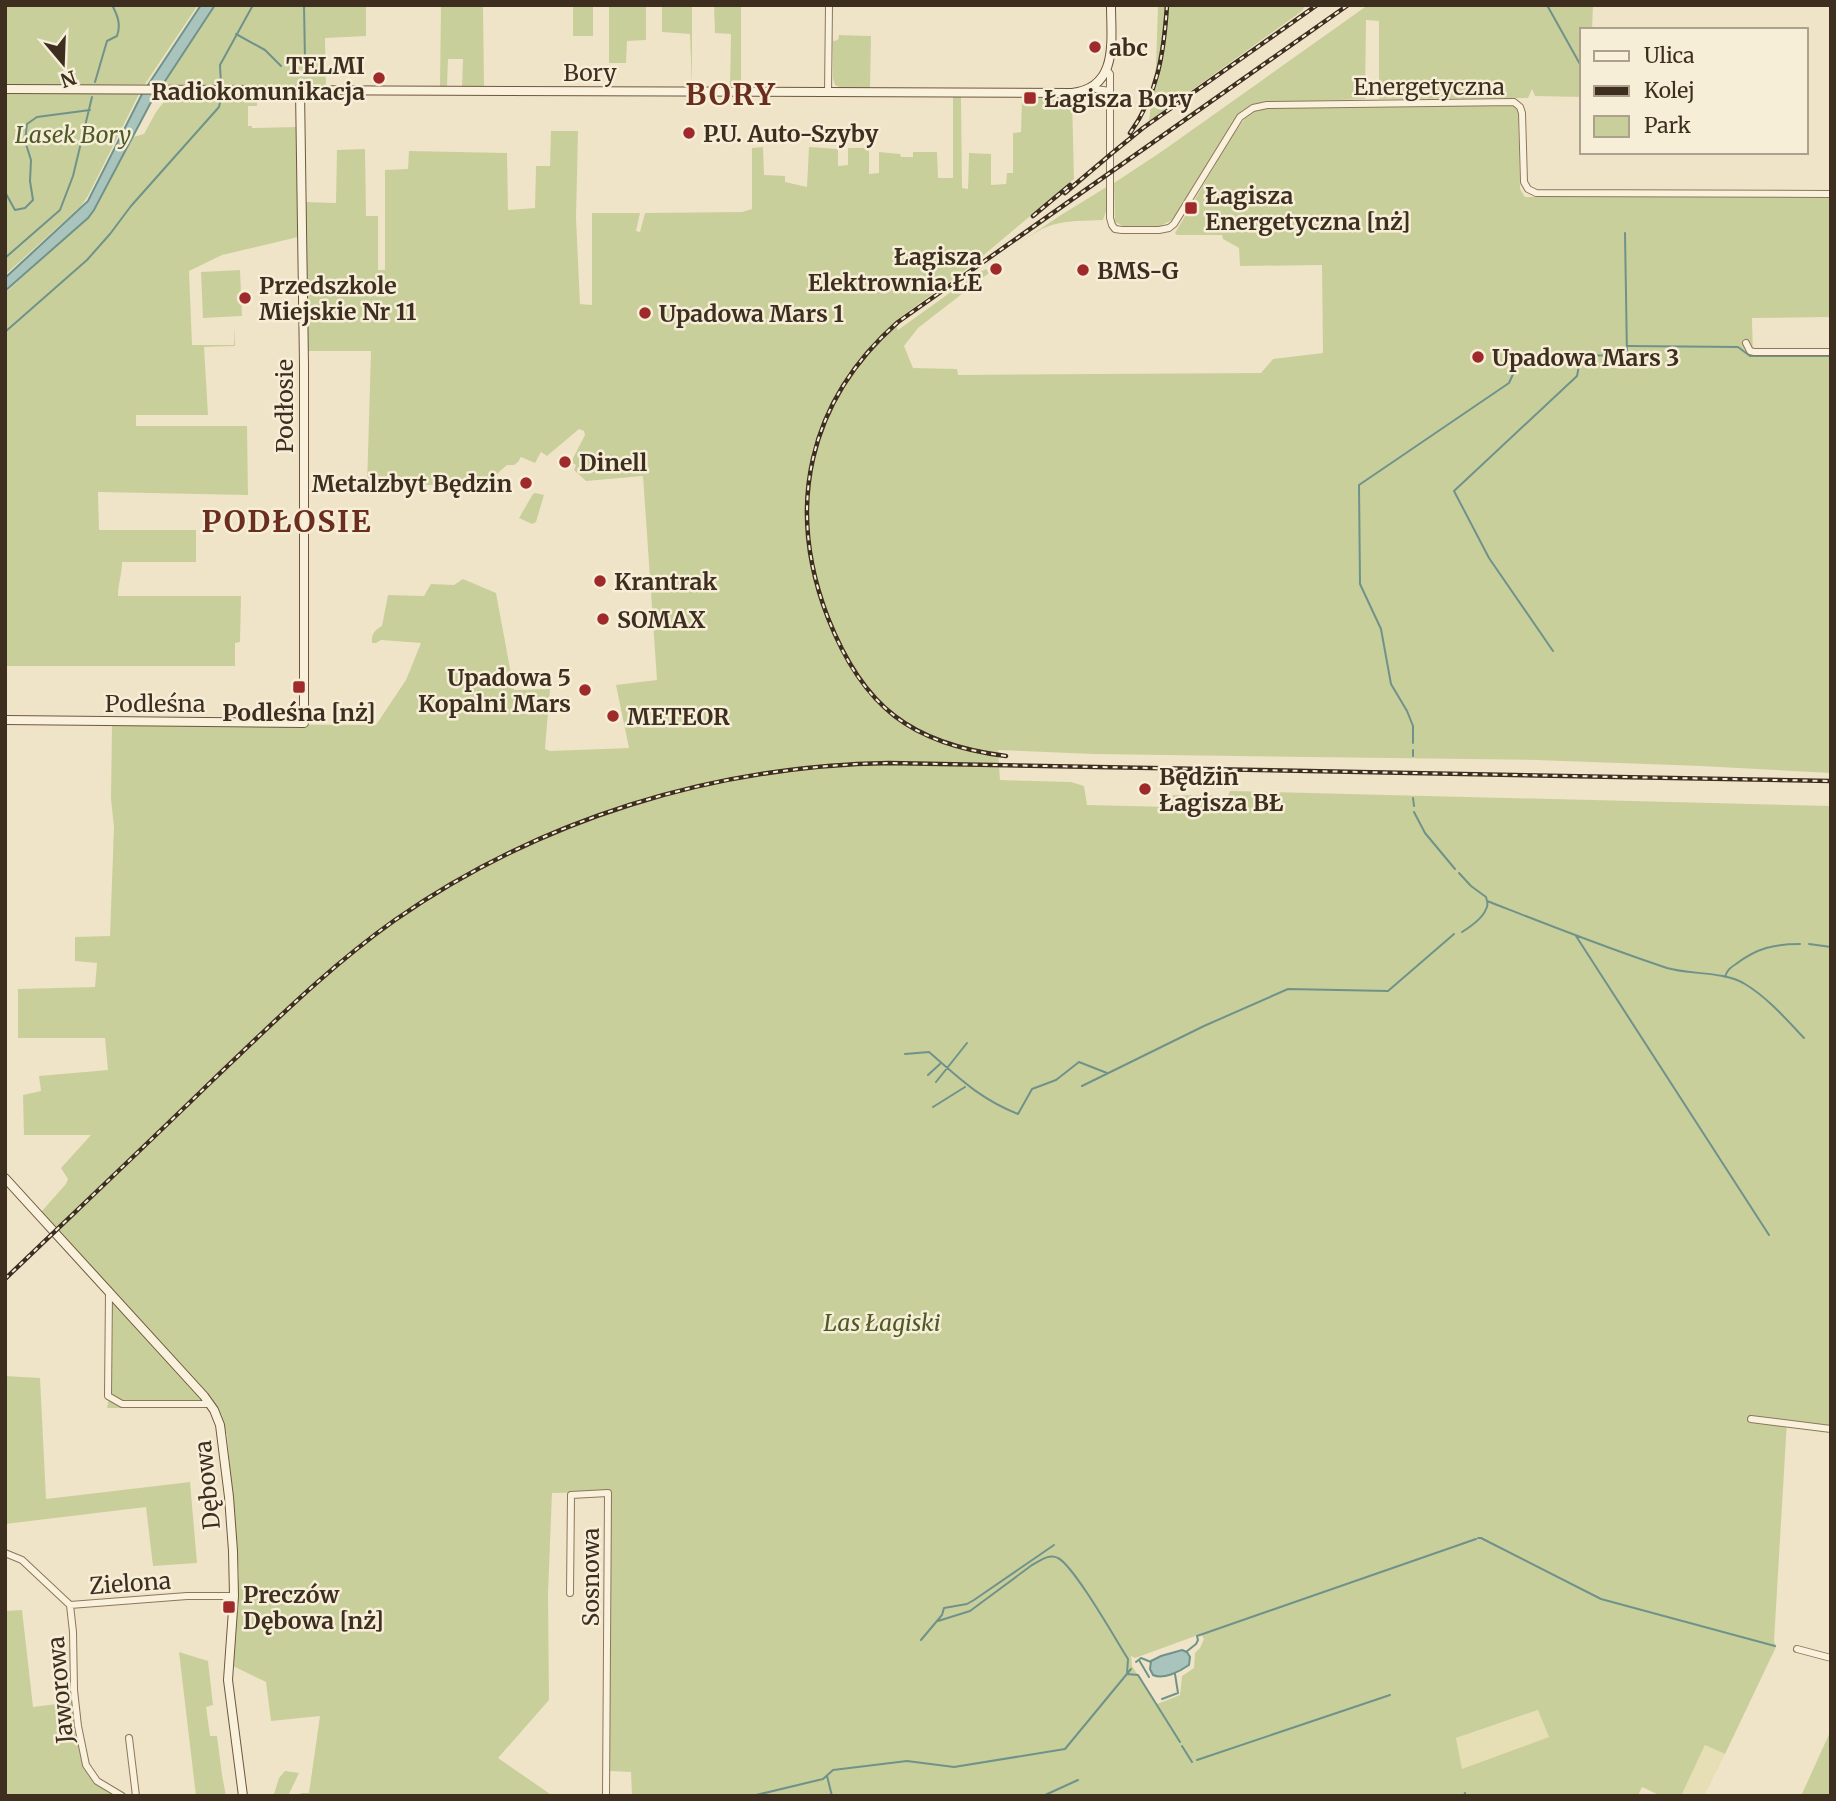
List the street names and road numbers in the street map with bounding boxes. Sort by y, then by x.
street label: Bory [563,58,617,87]
street label: Energetyczna [1353,72,1505,101]
street label: Podłosie [270,359,299,453]
street label: Podleśna [105,689,205,718]
street label: Dębowa [188,1439,226,1531]
street label: Sosnowa [576,1528,605,1626]
street label: Zielona [88,1566,172,1600]
street label: Jaworowa [41,1635,79,1746]

